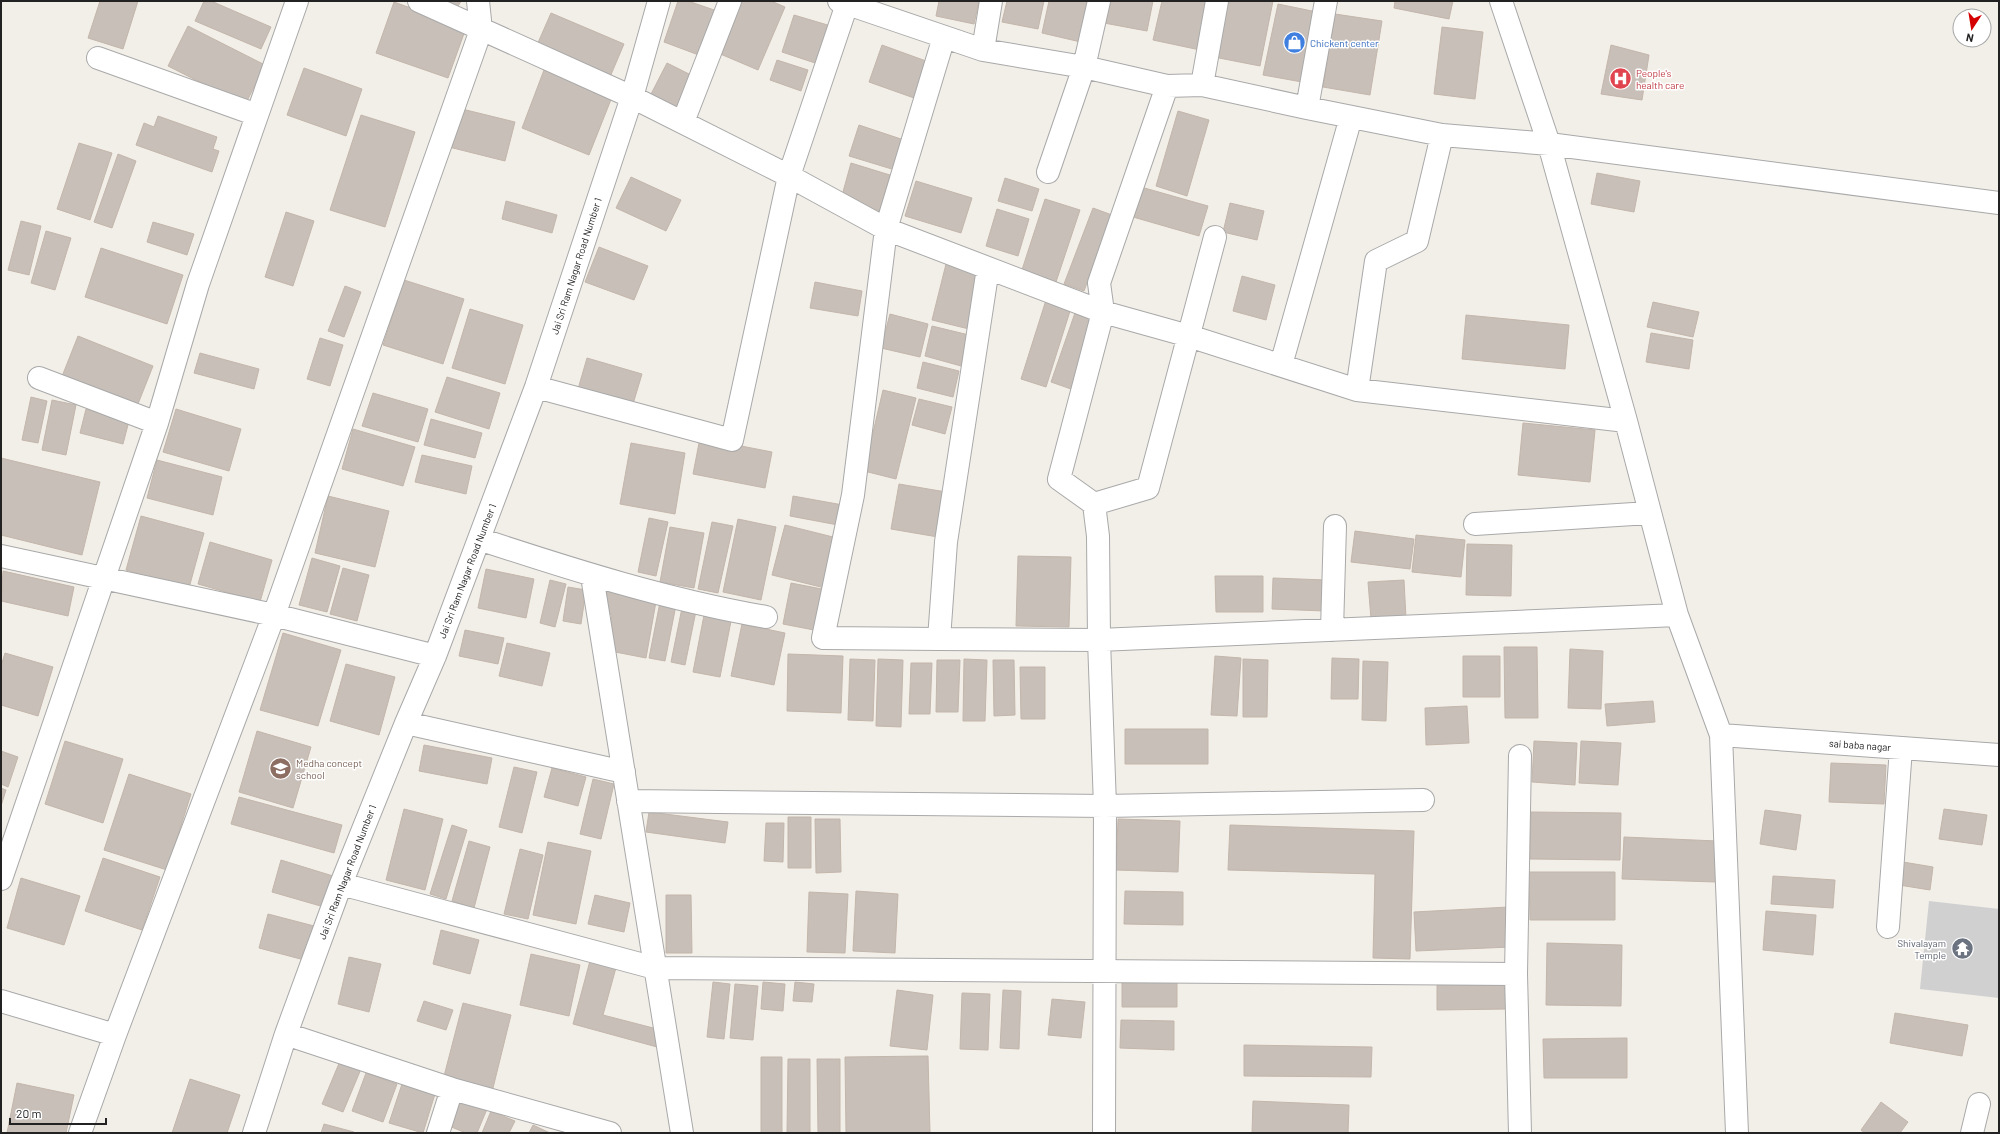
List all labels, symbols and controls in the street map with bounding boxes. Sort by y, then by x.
north arrow [1952,8,1992,48]
shop icon: Chickent center [1281,30,1307,56]
text: N [1965,31,1975,45]
place label: Chickent center [1310,37,1379,49]
hospital icon: People's health care [1607,66,1633,92]
place label: People's health care [1636,67,1684,91]
street label: Jai Sri Ram Nagar Road Number 1 [548,196,604,336]
street label: Jai Sri Ram Nagar Road Number 1 [436,502,498,640]
street label: sai baba nagar [1829,737,1892,753]
school or university icon: Medha concept school [267,756,293,782]
place label: Medha concept school [296,757,362,781]
street label: Jai Sri Ram Nagar Road Number 1 [316,803,378,941]
temple icon: Shivalayam Temple [1949,936,1975,962]
place label: Shivalayam Temple [1897,937,1946,961]
scale bar [10,1100,106,1126]
text: 20 m [16,1106,42,1120]

